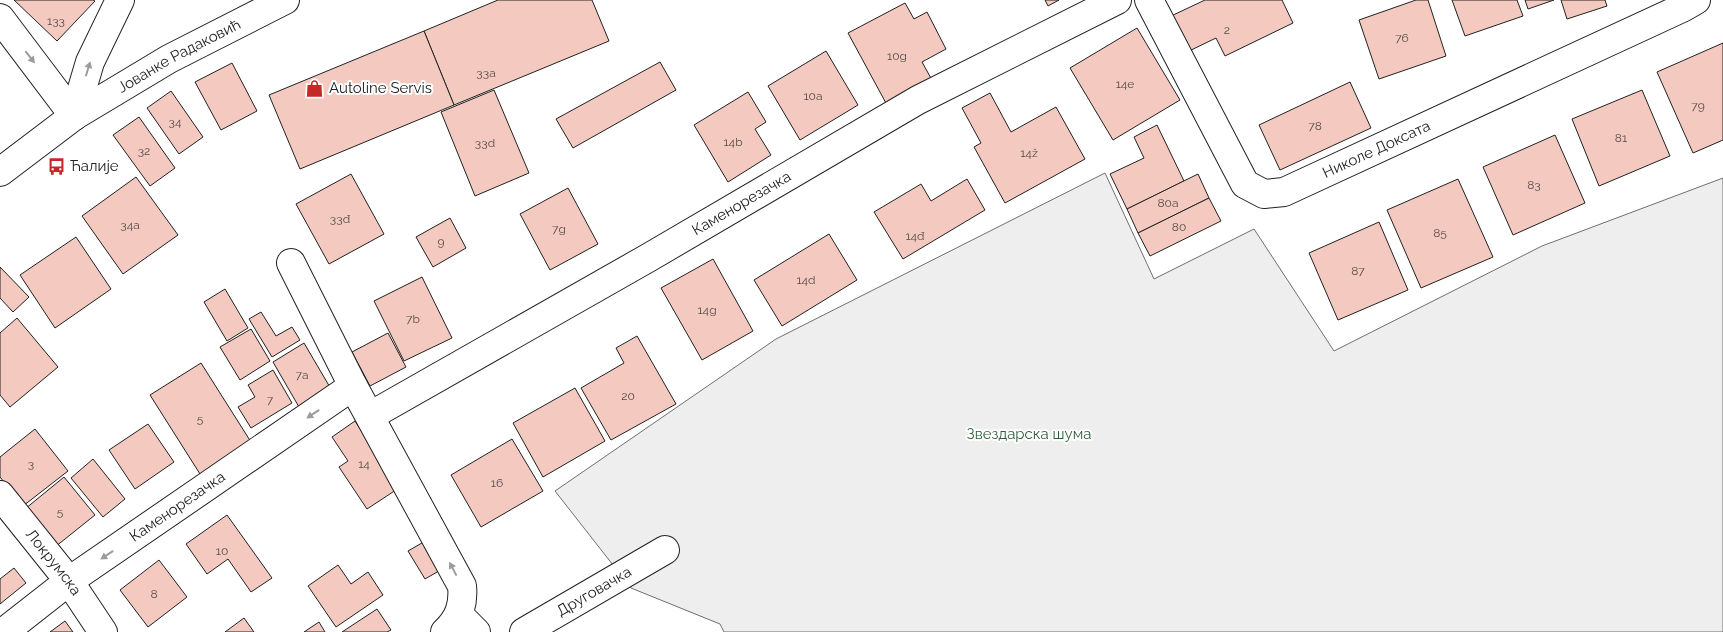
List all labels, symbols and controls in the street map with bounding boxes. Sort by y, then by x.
house number: 133 [47,14,65,28]
street label: Јованке Радаковић [114,15,244,97]
house number: 2 [1224,23,1230,37]
house number: 76 [1395,31,1409,45]
house number: 10g [887,49,907,63]
one-way arrow [25,50,35,64]
one-way arrow [85,61,93,76]
house number: 33a [476,66,496,80]
house number: 14e [1116,77,1134,91]
shop icon: Autoline Servis [305,78,325,98]
place label: Autoline Servis [329,79,432,97]
house number: 10a [803,89,823,103]
house number: 79 [1691,99,1705,113]
house number: 34 [169,115,182,129]
street label: Николе Доксата [1320,117,1433,182]
house number: 78 [1308,119,1322,133]
house number: 81 [1615,131,1627,145]
house number: 14b [723,135,743,149]
house number: 33d [475,136,495,150]
house number: 32 [138,144,150,158]
house number: 14ž [1020,146,1038,160]
bus stop icon: Ћалије [46,156,66,176]
place label: Ћалије [70,157,119,175]
street label: Каменорезачка [689,167,794,239]
house number: 83 [1527,178,1541,192]
house number: 80a [1157,196,1179,210]
house number: 33đ [330,212,351,226]
house number: 34a [120,218,140,232]
house number: 80 [1172,220,1186,234]
house number: 7g [552,222,566,236]
house number: 85 [1433,226,1447,240]
house number: 14đ [905,229,925,243]
house number: 9 [437,235,445,249]
house number: 87 [1351,264,1365,278]
house number: 14d [796,273,816,287]
house number: 14g [697,303,717,317]
house number: 7b [406,312,420,326]
house number: 7a [296,368,308,382]
house number: 20 [621,389,635,403]
house number: 7 [267,393,274,407]
one-way arrow [306,409,320,419]
house number: 5 [197,412,204,426]
park label: Звездарска шума [967,425,1091,443]
house number: 3 [28,457,34,471]
house number: 14 [358,457,370,471]
street label: Каменорезачка [126,468,228,546]
house number: 16 [491,476,503,490]
house number: 5 [57,505,64,519]
street label: Локрумска [22,525,85,599]
house number: 10 [216,544,228,558]
one-way arrow [100,550,114,560]
one-way arrow [449,562,457,576]
street label: Друговачка [553,563,635,620]
house number: 8 [150,587,158,601]

